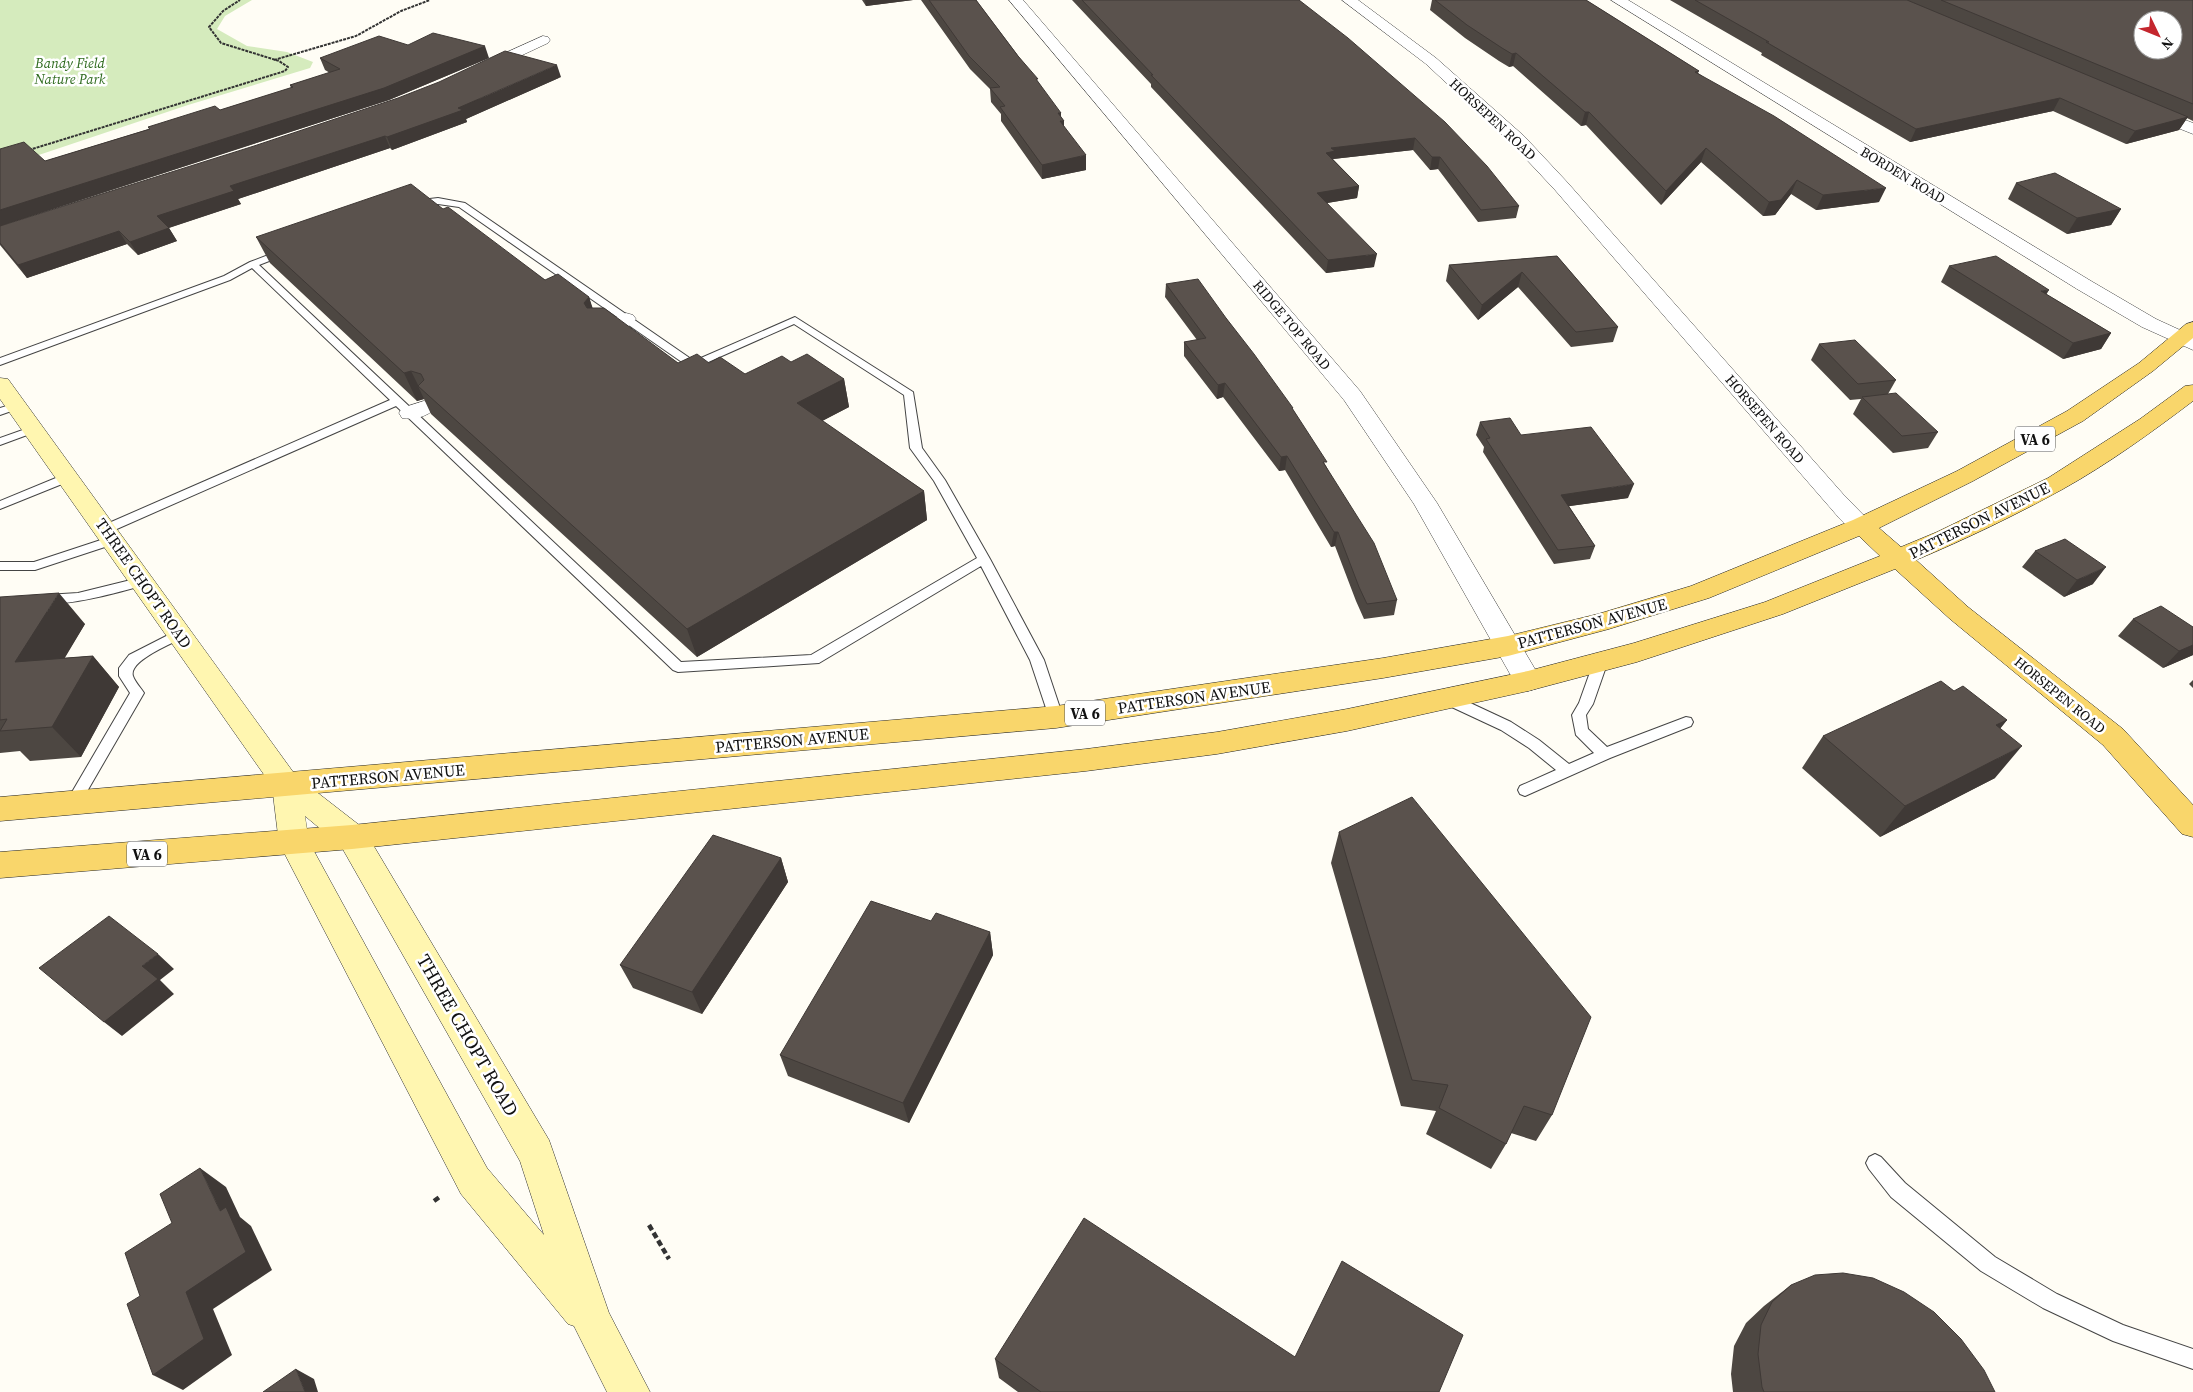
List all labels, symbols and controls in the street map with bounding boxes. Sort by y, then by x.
north arrow [2133,10,2183,60]
text: N [2157,33,2178,54]
park label: Bandy Field Nature Park [34,53,106,89]
street label: HORSEPEN ROAD [1445,73,1541,165]
street label: BORDEN ROAD [1857,142,1949,208]
street label: RIDGE TOP ROAD [1248,276,1336,374]
street label: HORSEPEN ROAD [1721,370,1809,468]
road number: VA 6 [2015,426,2055,452]
street label: PATTERSON AVENUE [1905,476,2053,564]
street label: THREE CHOPT ROAD [91,514,197,652]
street label: PATTERSON AVENUE [1515,592,1670,654]
street label: HORSEPEN ROAD [2010,652,2110,738]
street label: PATTERSON AVENUE [1116,675,1272,719]
road number: VA 6 [1065,700,1105,726]
street label: PATTERSON AVENUE [714,722,870,758]
street label: PATTERSON AVENUE [310,758,466,794]
road number: VA 6 [127,842,167,866]
street label: THREE CHOPT ROAD [411,949,525,1121]

